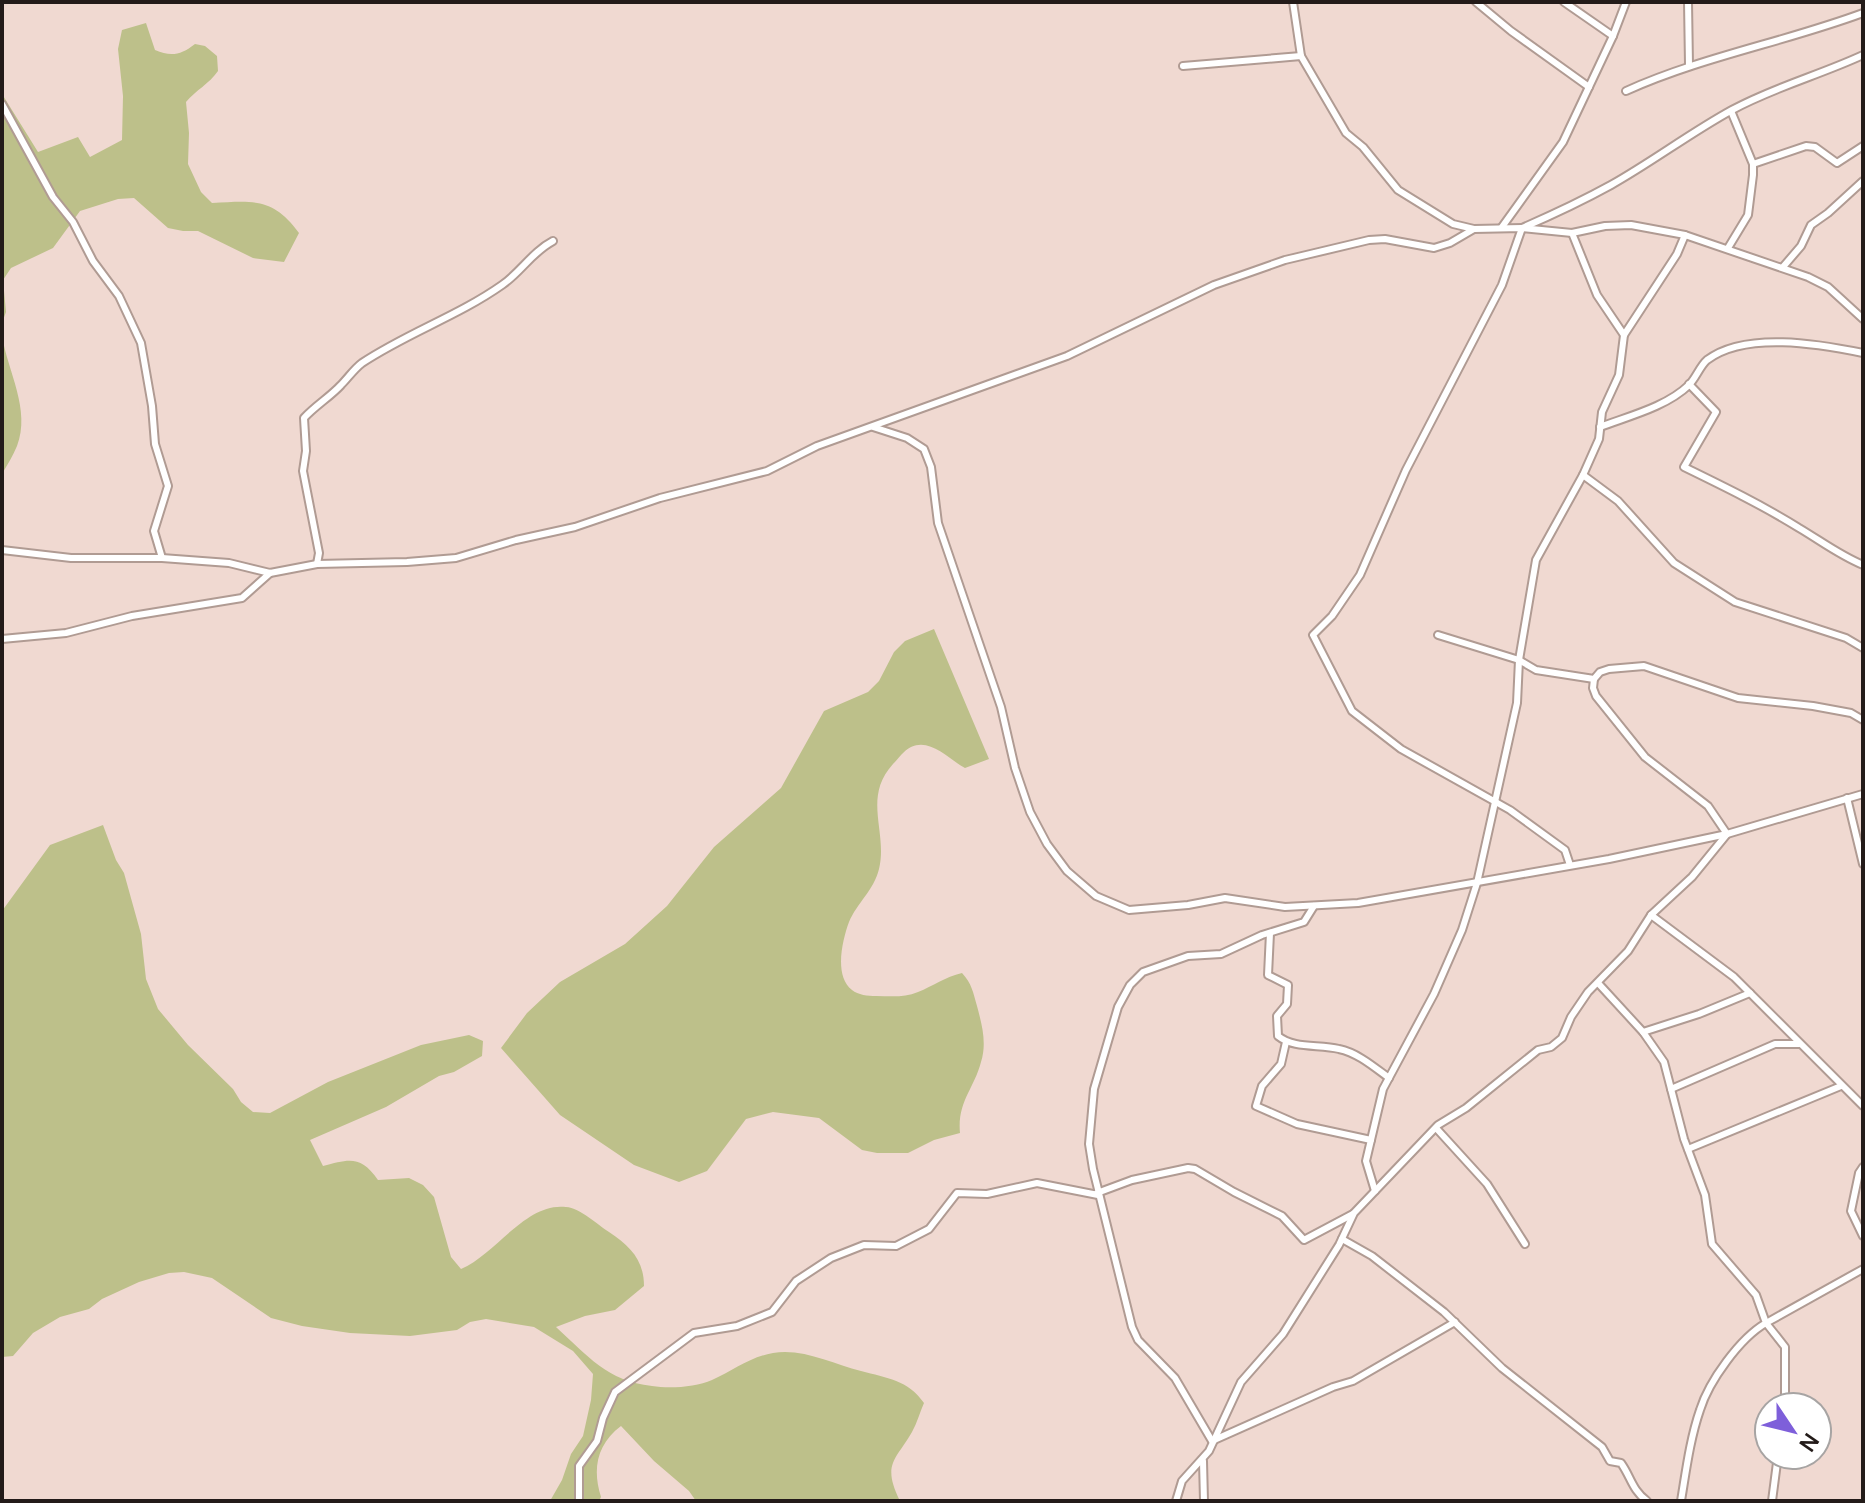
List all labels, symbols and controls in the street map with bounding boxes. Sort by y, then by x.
north arrow [1753,1391,1833,1471]
text: N [1793,1427,1826,1458]

